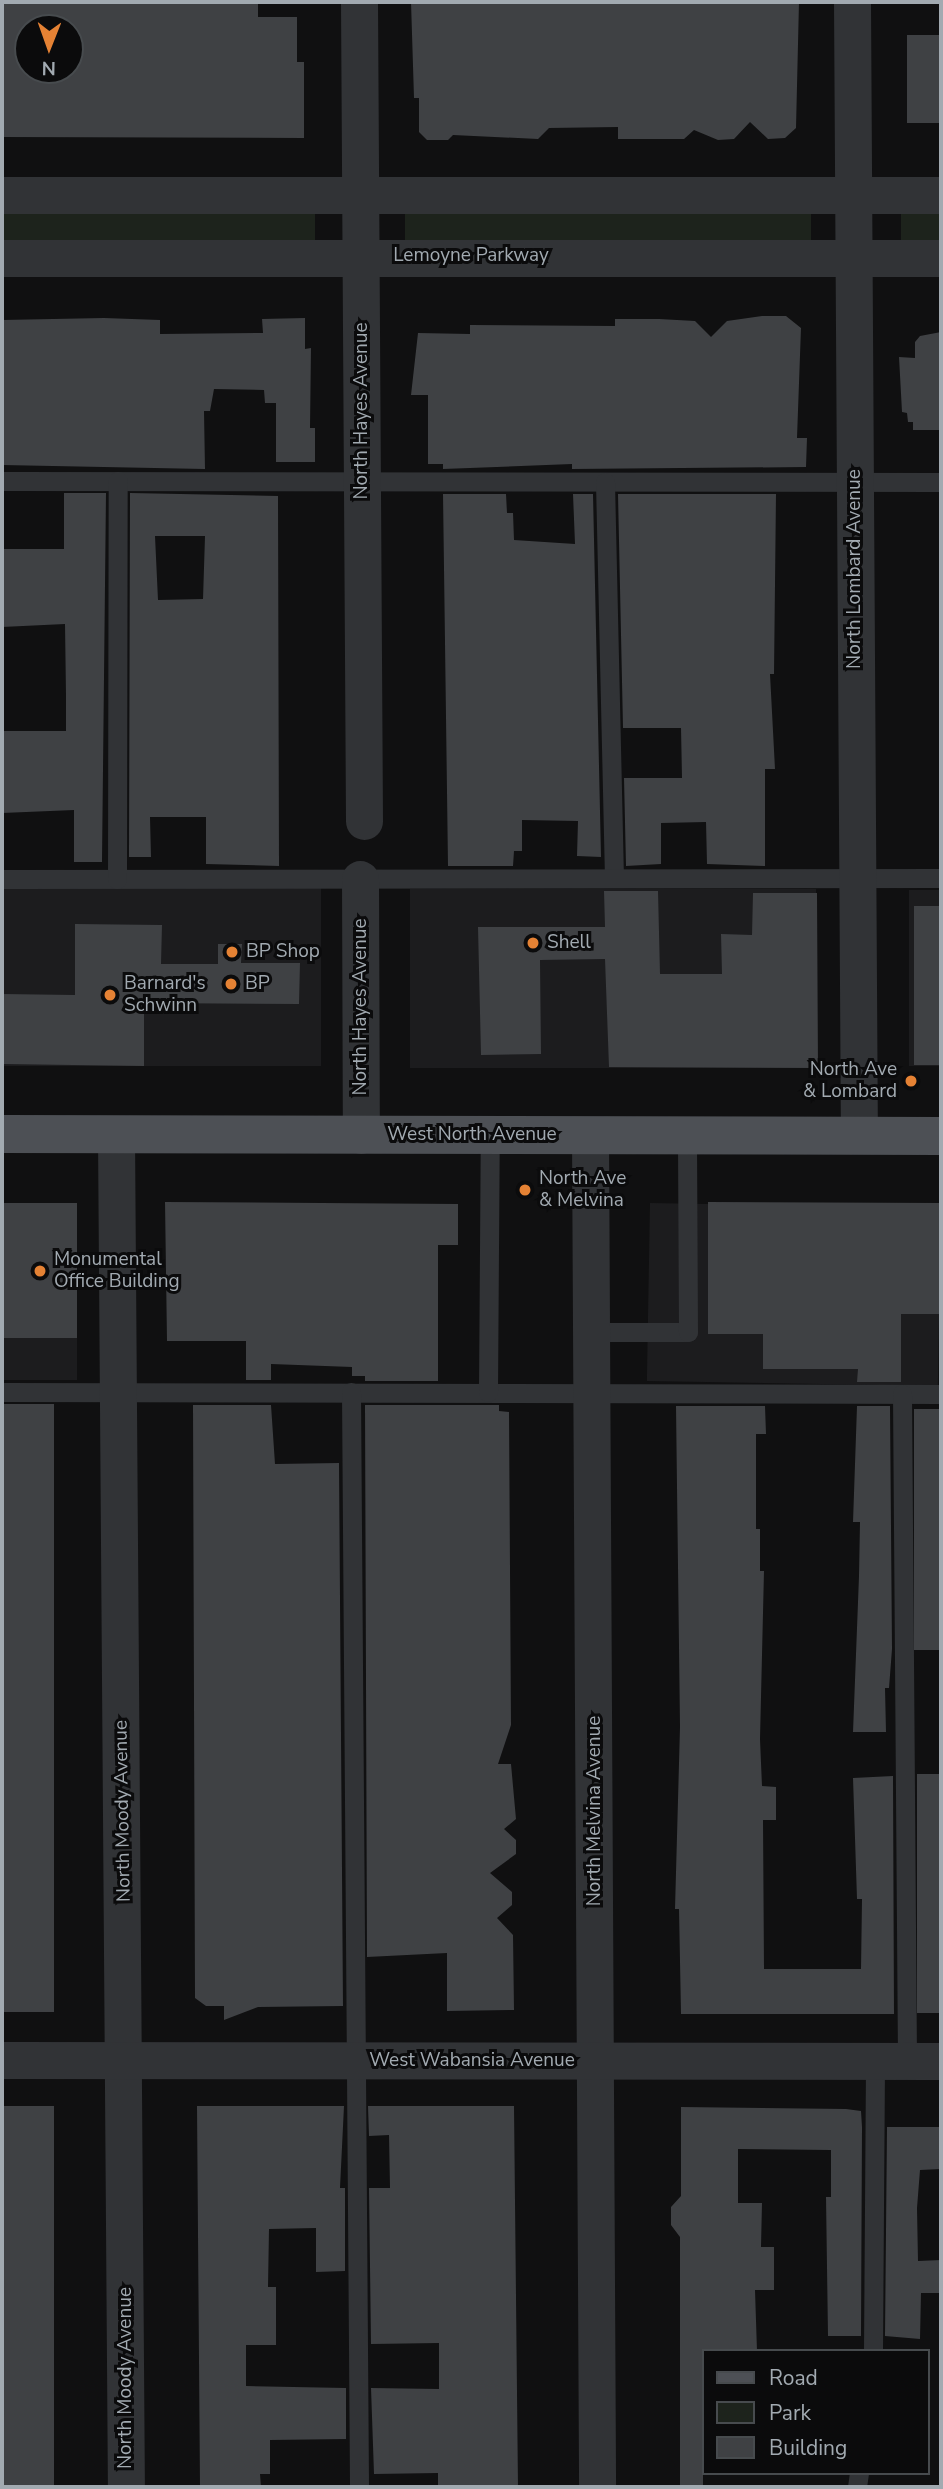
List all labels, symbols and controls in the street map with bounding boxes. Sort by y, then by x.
north arrow [14,14,84,84]
text: N [41,55,56,81]
street label: Lemoyne Parkway [393,245,549,267]
street label: North Hayes Avenue [351,322,373,500]
street label: North Lombard Avenue [844,469,866,669]
street label: North Hayes Avenue [350,918,372,1096]
place label: Shell [547,932,591,954]
marker: Shell [525,935,541,951]
place label: BP Shop [246,941,320,963]
marker: BP Shop [224,944,240,960]
place label: Barnard's Schwinn [124,973,206,1017]
place label: BP [245,973,270,995]
marker: BP [223,976,239,992]
marker: Barnard's Schwinn [102,987,118,1003]
place label: North Ave & Lombard [803,1059,897,1103]
marker: North Ave & Lombard [903,1073,919,1089]
street label: West North Avenue [387,1124,557,1146]
place label: North Ave & Melvina [539,1168,626,1212]
marker: North Ave & Melvina [517,1182,533,1198]
place label: Monumental Office Building [54,1249,180,1293]
marker: Monumental Office Building [32,1263,48,1279]
street label: North Melvina Avenue [584,1716,606,1906]
street label: North Moody Avenue [110,1720,136,1902]
street label: West Wabansia Avenue [369,2050,575,2072]
street label: North Moody Avenue [115,2287,137,2469]
legend [702,2349,929,2475]
text: Road [769,2364,818,2392]
text: Park [769,2399,811,2427]
text: Building [769,2434,847,2462]

